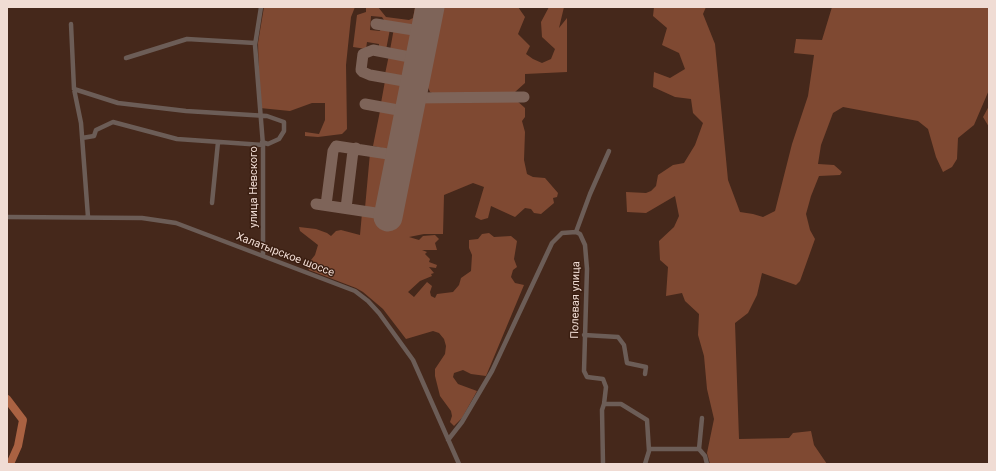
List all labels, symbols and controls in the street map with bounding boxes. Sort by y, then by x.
street label: улица Невского [247,146,261,228]
street label: Халатырское шоссе [234,230,336,280]
street label: Полевая улица [569,261,583,339]

